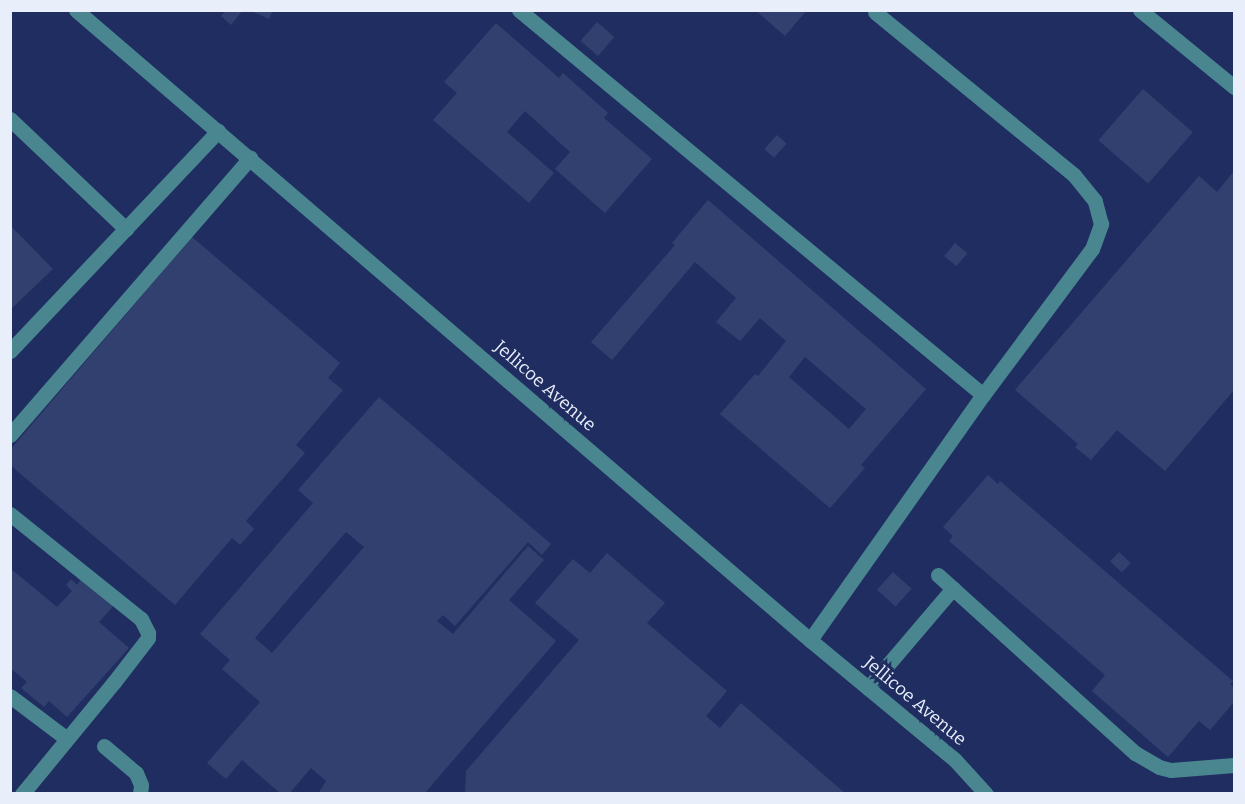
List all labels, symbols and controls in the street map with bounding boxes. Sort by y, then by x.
street label: Jellicoe Avenue [490,336,600,436]
street label: Jellicoe Avenue [859,652,971,750]

